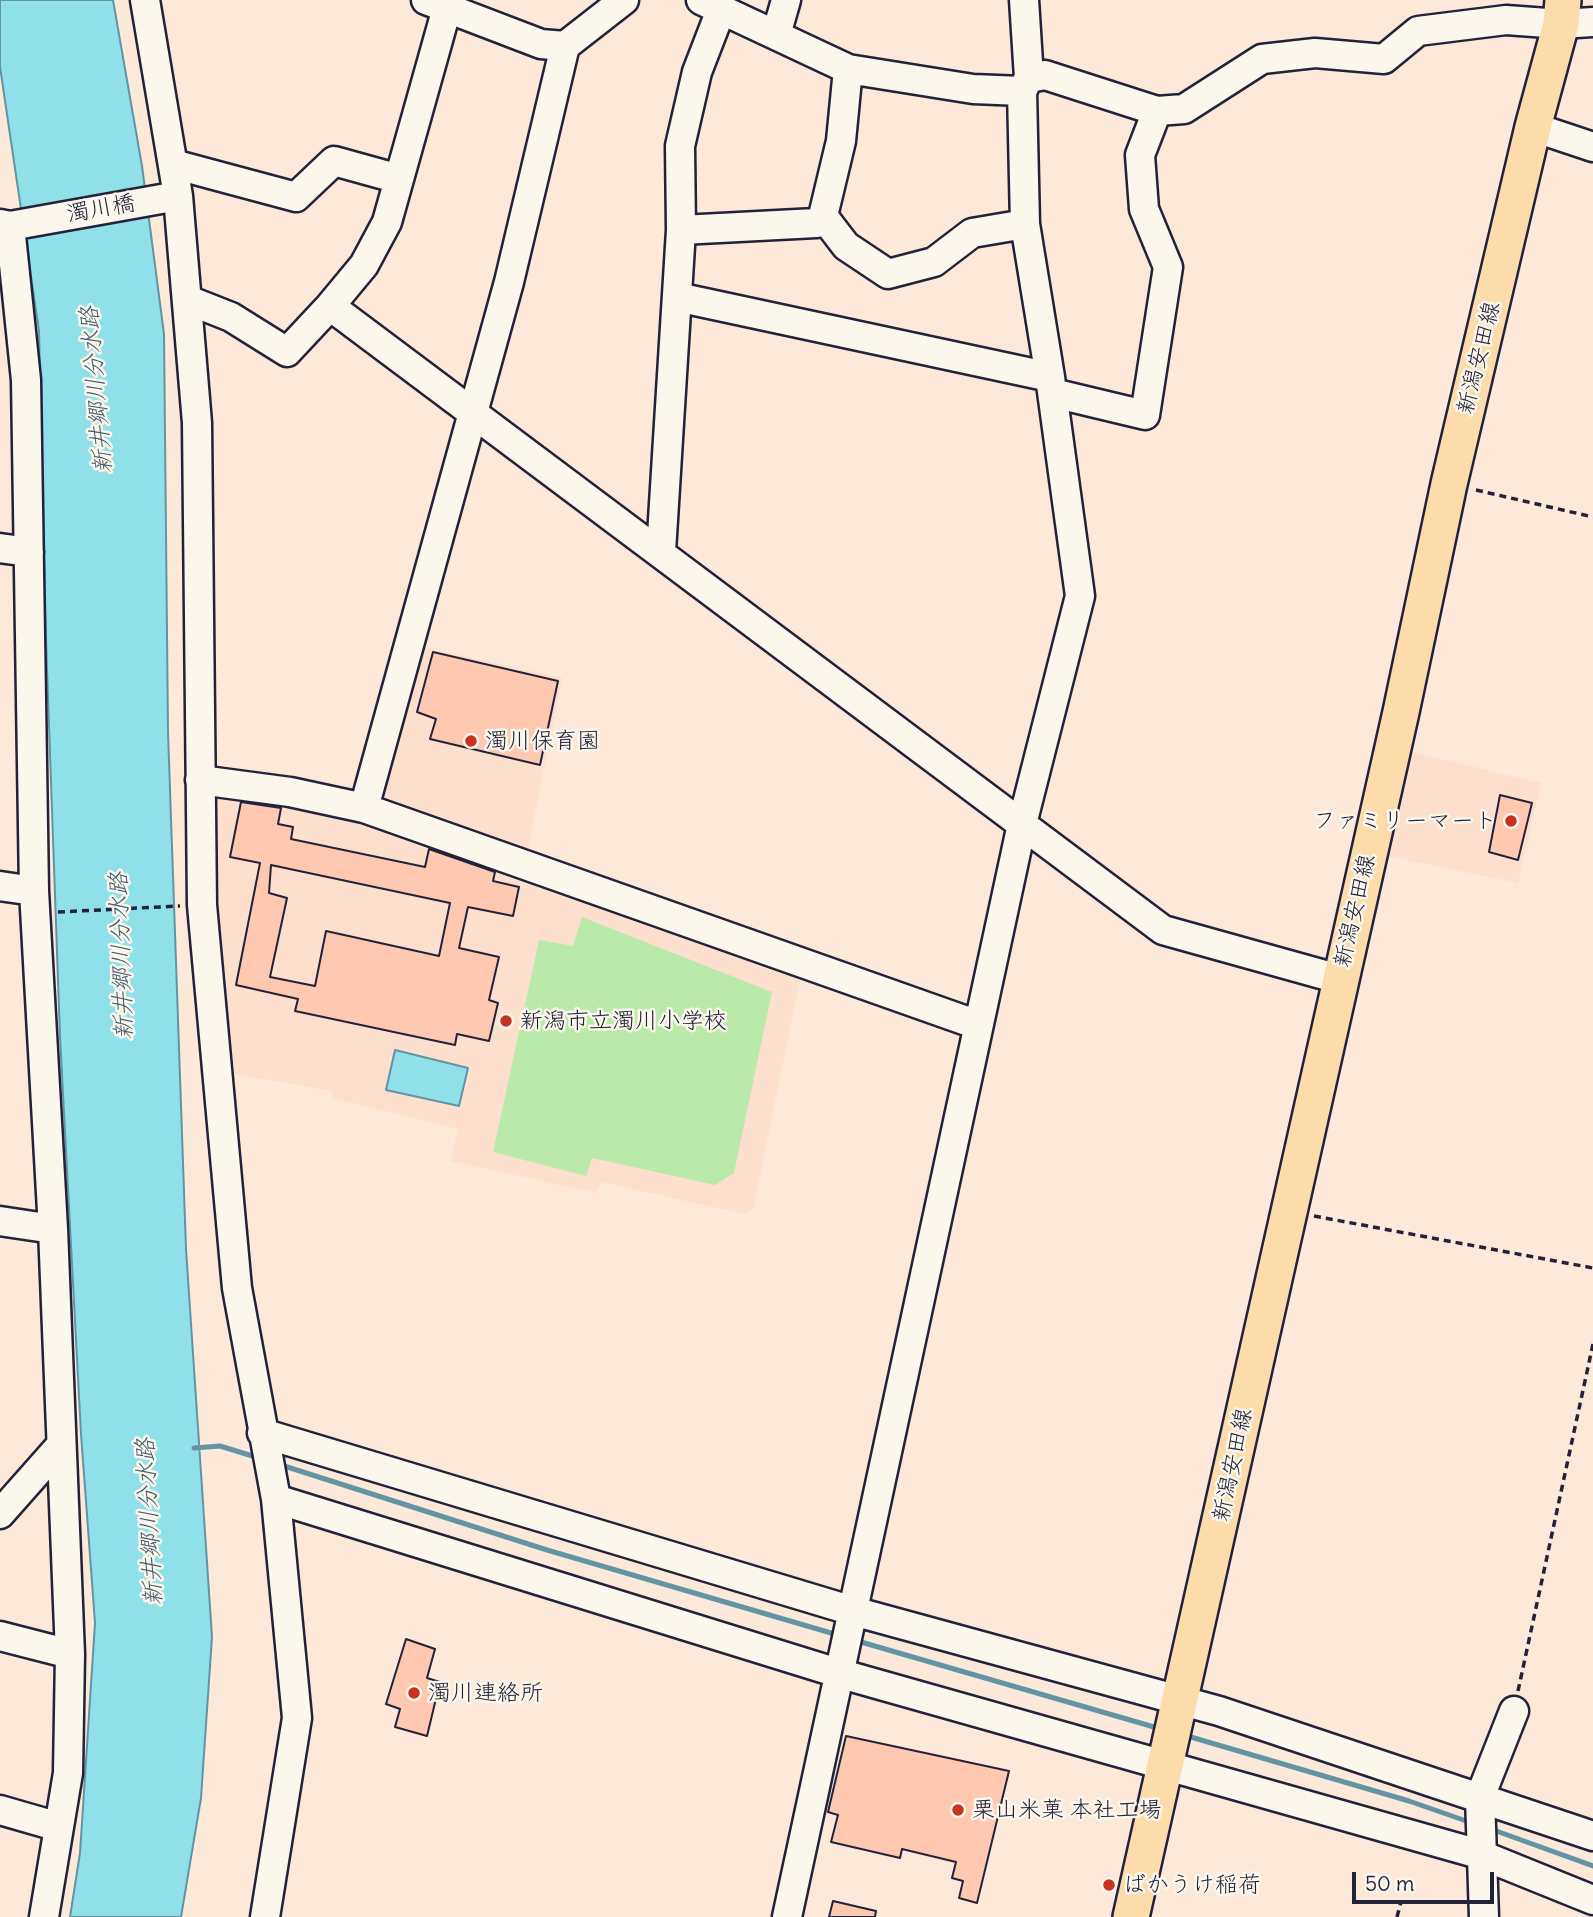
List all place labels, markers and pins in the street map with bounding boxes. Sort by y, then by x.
place label: 濁川保育園 [485,727,600,755]
marker: 濁川保育園 [463,733,479,749]
place label: ファミリーマート [1313,807,1497,835]
marker: ファミリーマート [1503,813,1519,829]
place label: 新潟市立濁川小学校 [520,1007,727,1035]
marker: 新潟市立濁川小学校 [498,1013,514,1029]
place label: 濁川連絡所 [428,1679,543,1707]
marker: 濁川連絡所 [406,1685,422,1701]
place label: 栗山米菓 本社工場 [972,1796,1161,1824]
marker: 栗山米菓 本社工場 [950,1802,966,1818]
place label: ばかうけ稲荷 [1123,1871,1261,1899]
marker: ばかうけ稲荷 [1101,1877,1117,1893]

